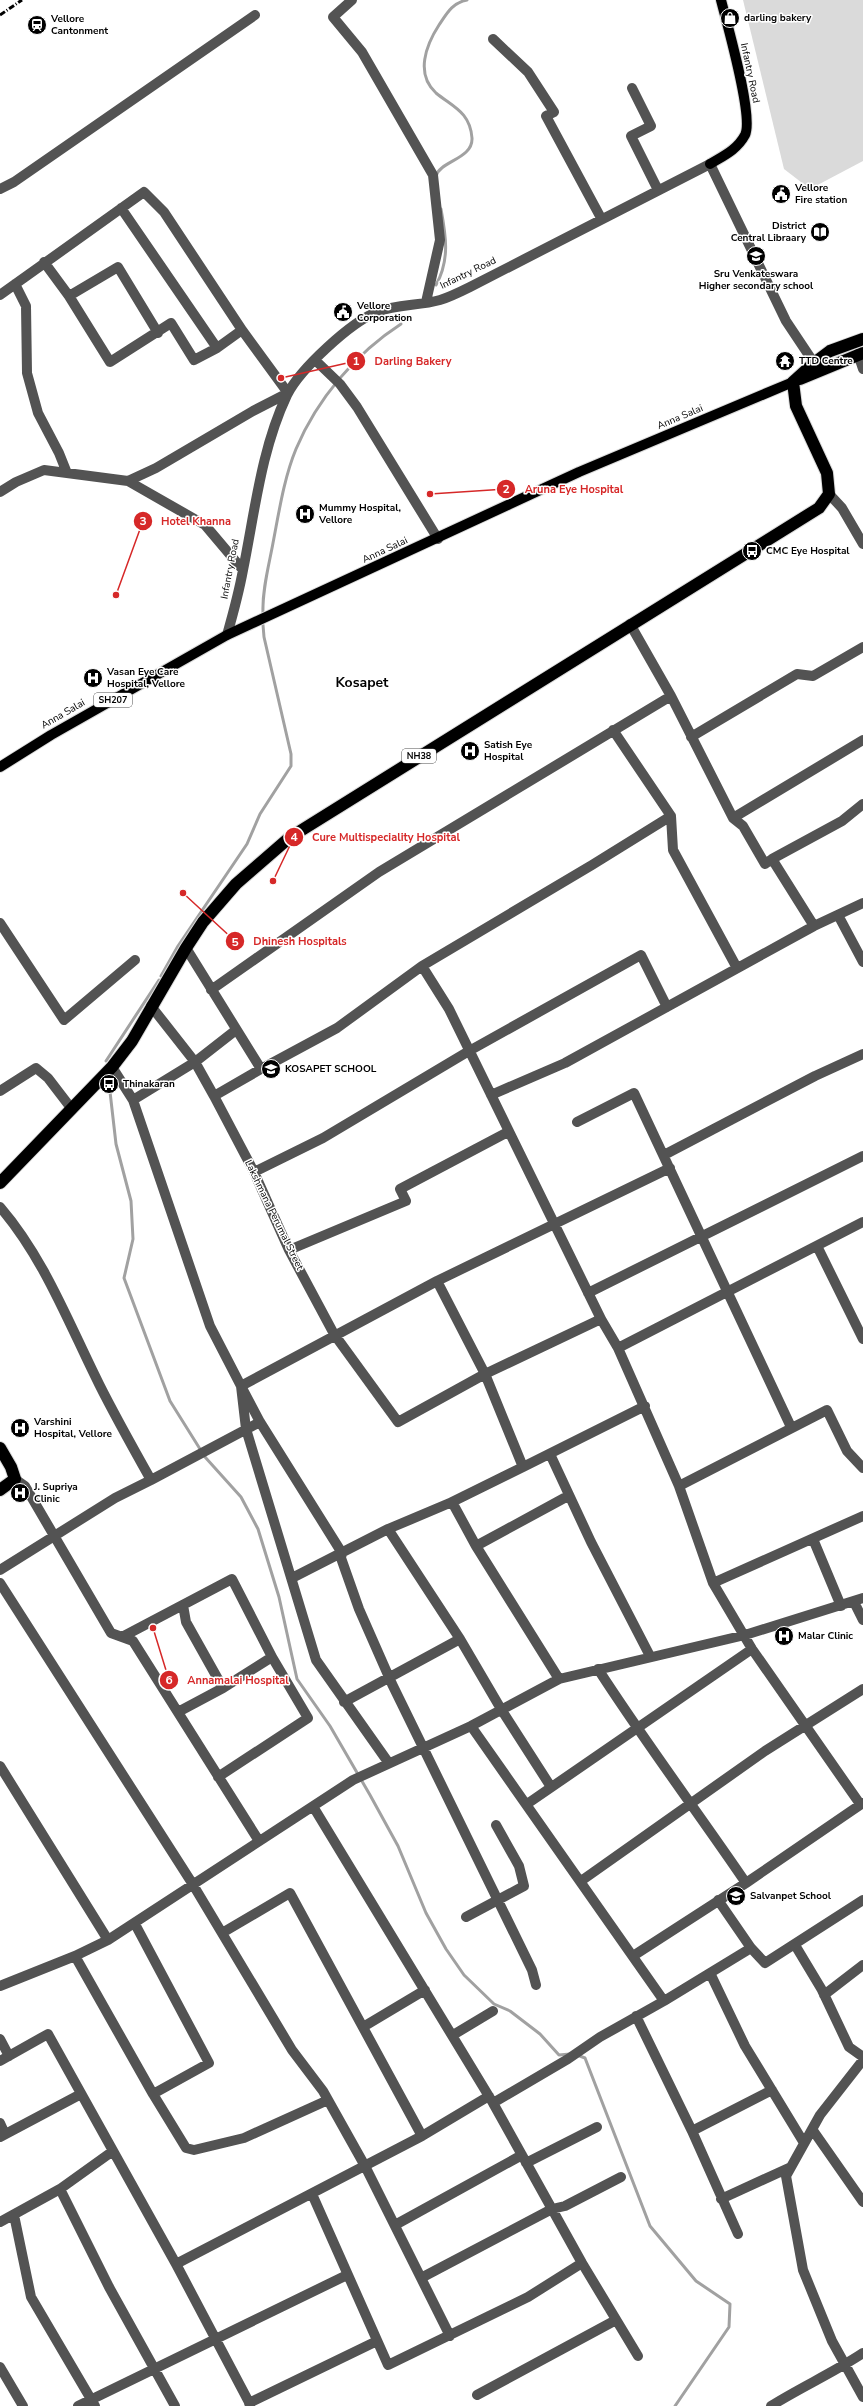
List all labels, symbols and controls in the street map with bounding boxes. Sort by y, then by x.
shop icon: darling bakery [719,7,741,29]
place label: darling bakery [744,11,812,25]
place label: Vellore Cantonment [50,12,108,38]
station icon: Vellore Cantonment [26,14,48,36]
street label: Infantry Road [737,42,763,104]
place label: Vellore Fire station [794,181,847,207]
public building icon: Vellore Fire station [770,183,792,205]
place label: District Central Libraary [731,219,807,245]
library icon: District Central Libraary [809,221,831,243]
school or university icon: Sru Venkateswara Higher secondary school [745,245,767,267]
street label: Infantry Road [438,253,499,293]
place label: Sru Venkateswara Higher secondary school [699,267,814,293]
place label: Vellore Corporation [356,299,412,325]
public building icon: Vellore Corporation [332,301,354,323]
callout: Darling Bakery [346,350,459,373]
temple icon: TTD Centre [774,350,796,372]
text: 1 [352,353,360,369]
text: Darling Bakery [375,354,452,369]
place label: TTD Centre [799,354,853,368]
street label: Anna Salai [655,401,705,433]
callout: Aruna Eye Hospital [496,478,631,501]
text: 2 [502,481,510,497]
text: Aruna Eye Hospital [525,482,624,497]
place label: Mummy Hospital, Vellore [318,501,401,527]
hospital icon: Mummy Hospital, Vellore [294,503,316,525]
callout: Hotel Khanna [133,509,239,532]
text: 3 [139,513,147,529]
text: Hotel Khanna [161,514,231,529]
street label: Anna Salai [360,533,410,567]
street label: Infantry Road [217,538,243,600]
bus stop icon: CMC Eye Hospital [741,540,763,562]
place label: CMC Eye Hospital [766,544,850,558]
place label: Vasan Eye Care Hospital, Vellore [106,665,186,691]
hospital icon: Vasan Eye Care Hospital, Vellore [82,667,104,689]
district label: Kosapet [335,673,389,692]
road number: SH207 [94,693,132,707]
street label: Anna Salai [38,696,88,732]
place label: Satish Eye Hospital [484,738,533,764]
hospital icon: Satish Eye Hospital [459,740,481,762]
road number: NH38 [402,749,436,763]
callout: Cure Multispeciality Hospital [284,825,468,848]
text: 4 [290,829,298,845]
text: Cure Multispeciality Hospital [312,830,460,845]
callout: Dhinesh Hospitals [225,930,355,953]
text: 5 [231,934,239,950]
text: Dhinesh Hospitals [253,934,347,949]
school or university icon: KOSAPET SCHOOL [260,1058,282,1080]
place label: KOSAPET SCHOOL [285,1062,377,1076]
bus stop icon: Thinakaran [98,1073,120,1095]
place label: Thinakaran [123,1077,175,1091]
street label: Lakshmana Perumal Street [241,1158,307,1273]
place label: Varshini Hospital, Vellore [33,1415,113,1441]
hospital icon: Varshini Hospital, Vellore [9,1417,31,1439]
place label: J. Supriya Clinic [33,1480,78,1506]
hospital icon: J. Supriya Clinic [9,1482,31,1504]
hospital icon: Malar Clinic [773,1625,795,1647]
place label: Malar Clinic [798,1629,853,1643]
callout: Annamalai Hospital [159,1669,297,1692]
text: 6 [165,1672,173,1688]
text: Annamalai Hospital [187,1673,289,1688]
school or university icon: Salvanpet School [725,1885,747,1907]
place label: Salvanpet School [750,1889,832,1903]

